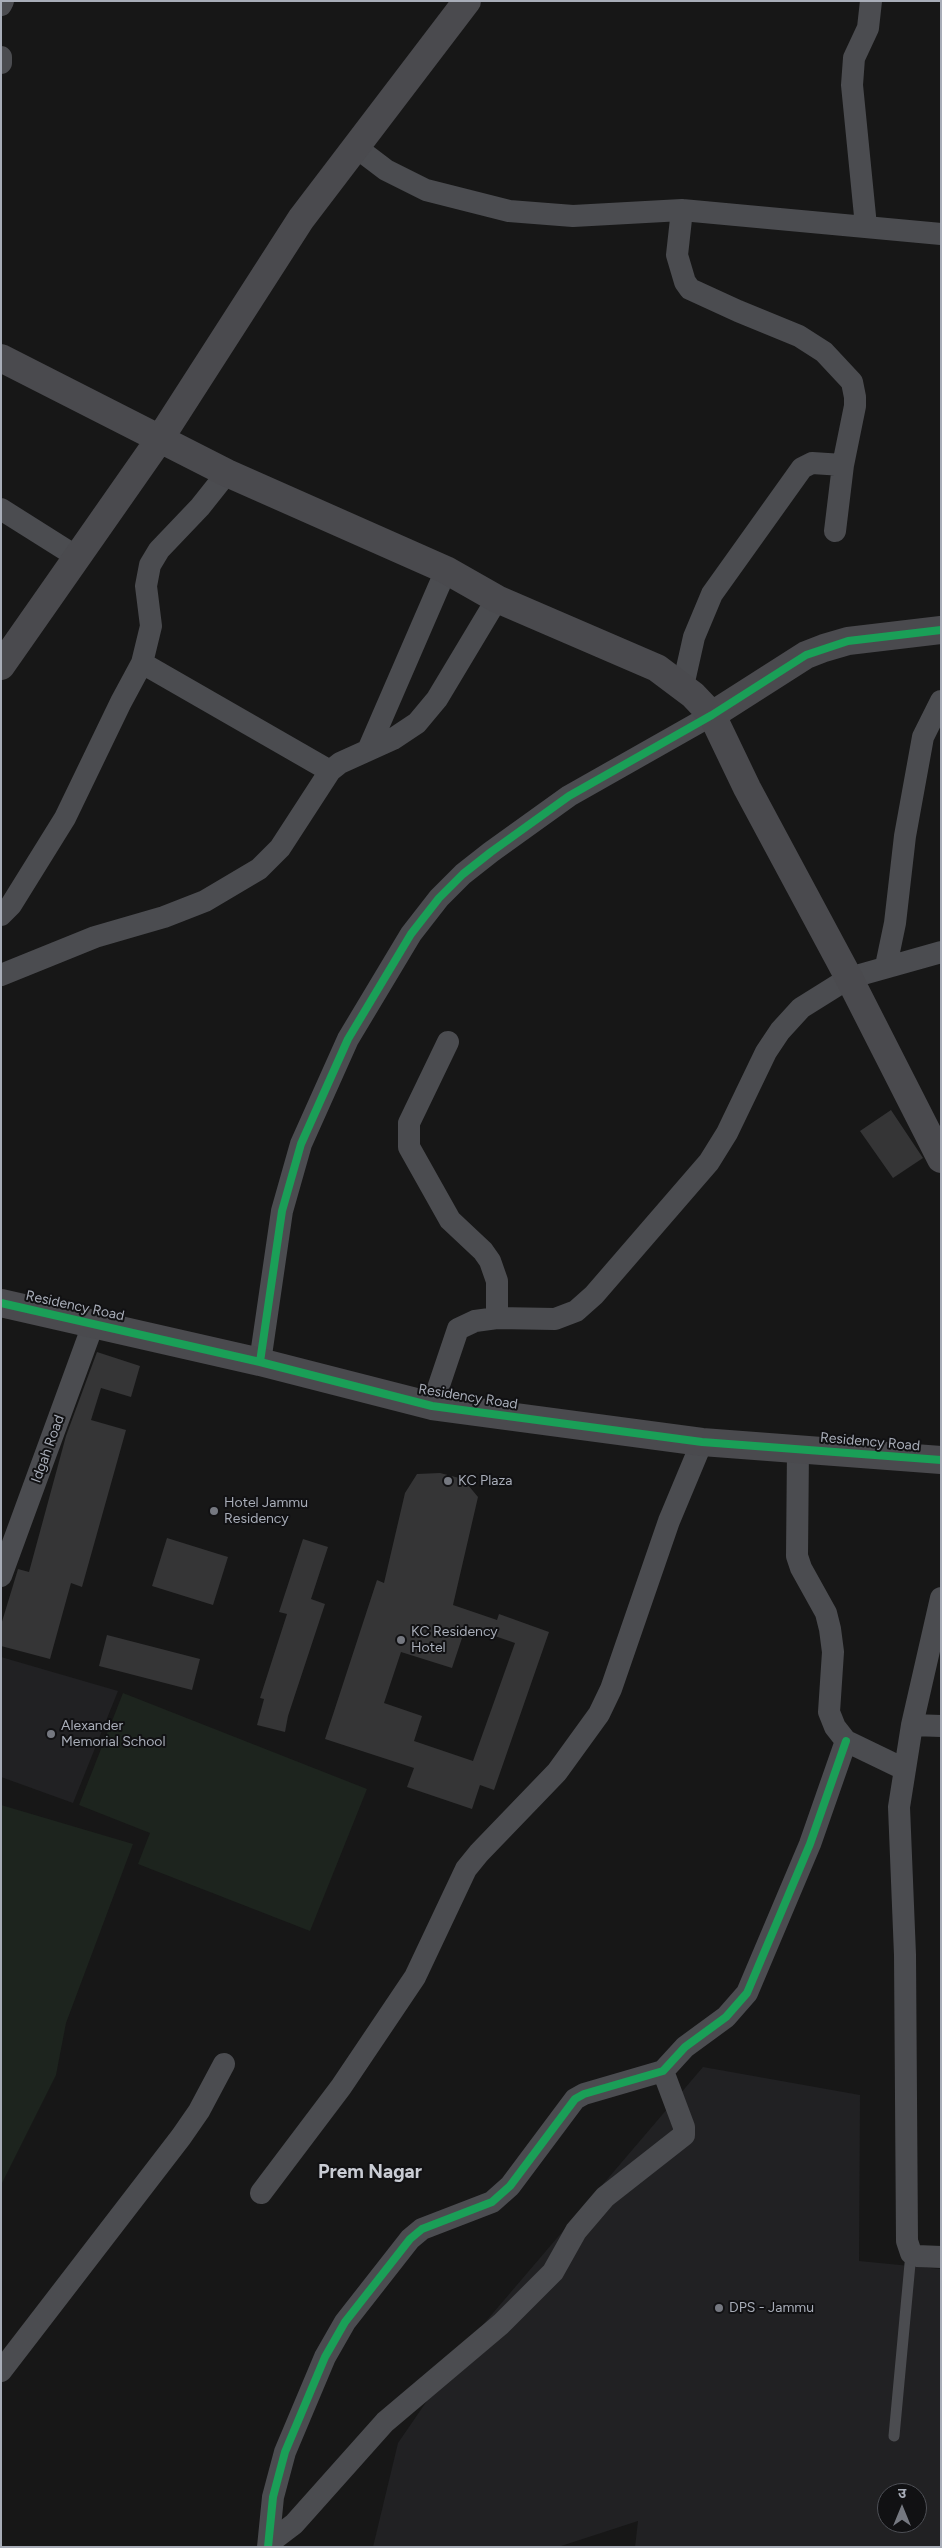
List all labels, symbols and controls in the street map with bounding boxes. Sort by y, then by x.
street label: Residency Road [24,1287,126,1325]
street label: Residency Road [417,1381,519,1413]
street label: Idgah Road [28,1413,68,1485]
street label: Residency Road [819,1429,921,1455]
place label: KC Plaza [458,1473,512,1489]
marker: KC Plaza [442,1475,454,1487]
place label: Hotel Jammu Residency [224,1495,308,1528]
marker: Hotel Jammu Residency [208,1505,220,1517]
place label: KC Residency Hotel [411,1624,498,1656]
marker: KC Residency Hotel [395,1634,407,1646]
place label: Alexander Memorial School [61,1718,165,1750]
marker: Alexander Memorial School [45,1728,57,1740]
district label: Prem Nagar [318,2161,422,2183]
place label: DPS - Jammu [729,2300,814,2316]
marker: DPS - Jammu [713,2302,725,2314]
north arrow [877,2483,927,2533]
text: उ [898,2485,906,2502]

